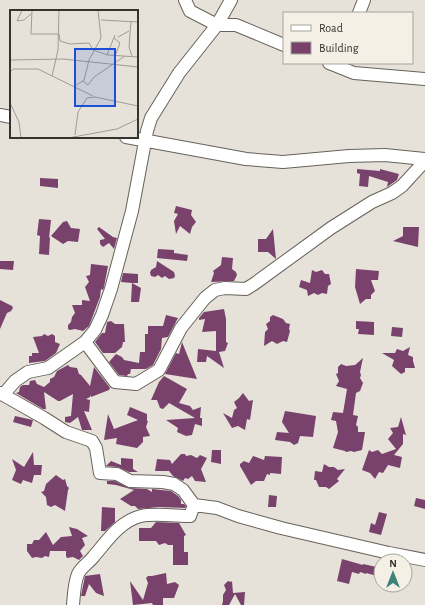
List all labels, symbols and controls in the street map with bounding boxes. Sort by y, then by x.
inset map [10,10,138,138]
legend [283,12,413,64]
text: Road [319,22,343,34]
text: Building [319,42,359,54]
north arrow [373,553,413,593]
text: N [389,558,397,569]

